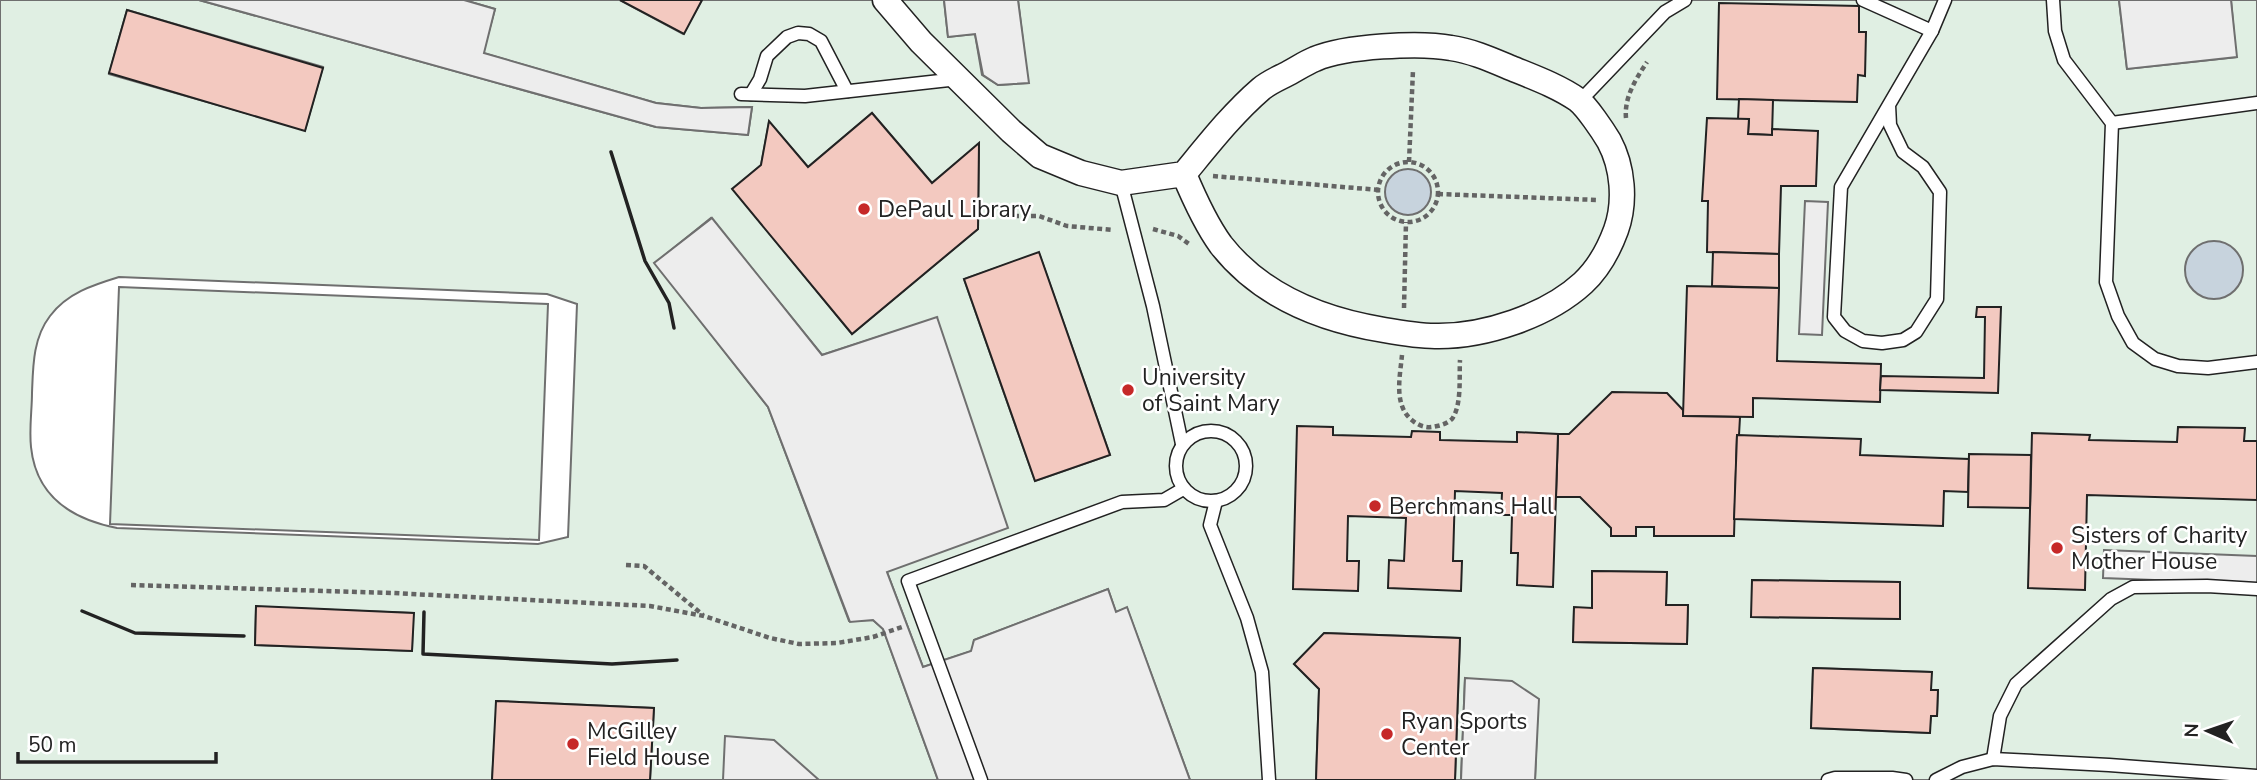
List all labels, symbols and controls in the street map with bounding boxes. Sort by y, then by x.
place label: DePaul Library [878,194,1032,225]
marker: DePaul Library [856,201,872,217]
place label: University of Saint Mary [1142,362,1280,419]
marker: University of Saint Mary [1120,382,1136,398]
place label: Berchmans Hall [1389,491,1554,522]
marker: Berchmans Hall [1367,498,1383,514]
place label: Sisters of Charity Mother House [2071,520,2247,577]
marker: Sisters of Charity Mother House [2049,540,2065,556]
north arrow [2173,696,2243,766]
place label: Ryan Sports Center [1401,706,1527,763]
place label: McGilley Field House [587,716,710,773]
scale bar [18,720,215,764]
text: N [2179,723,2205,738]
marker: Ryan Sports Center [1379,726,1395,742]
text: 50 m [28,731,77,759]
marker: McGilley Field House [565,736,581,752]

